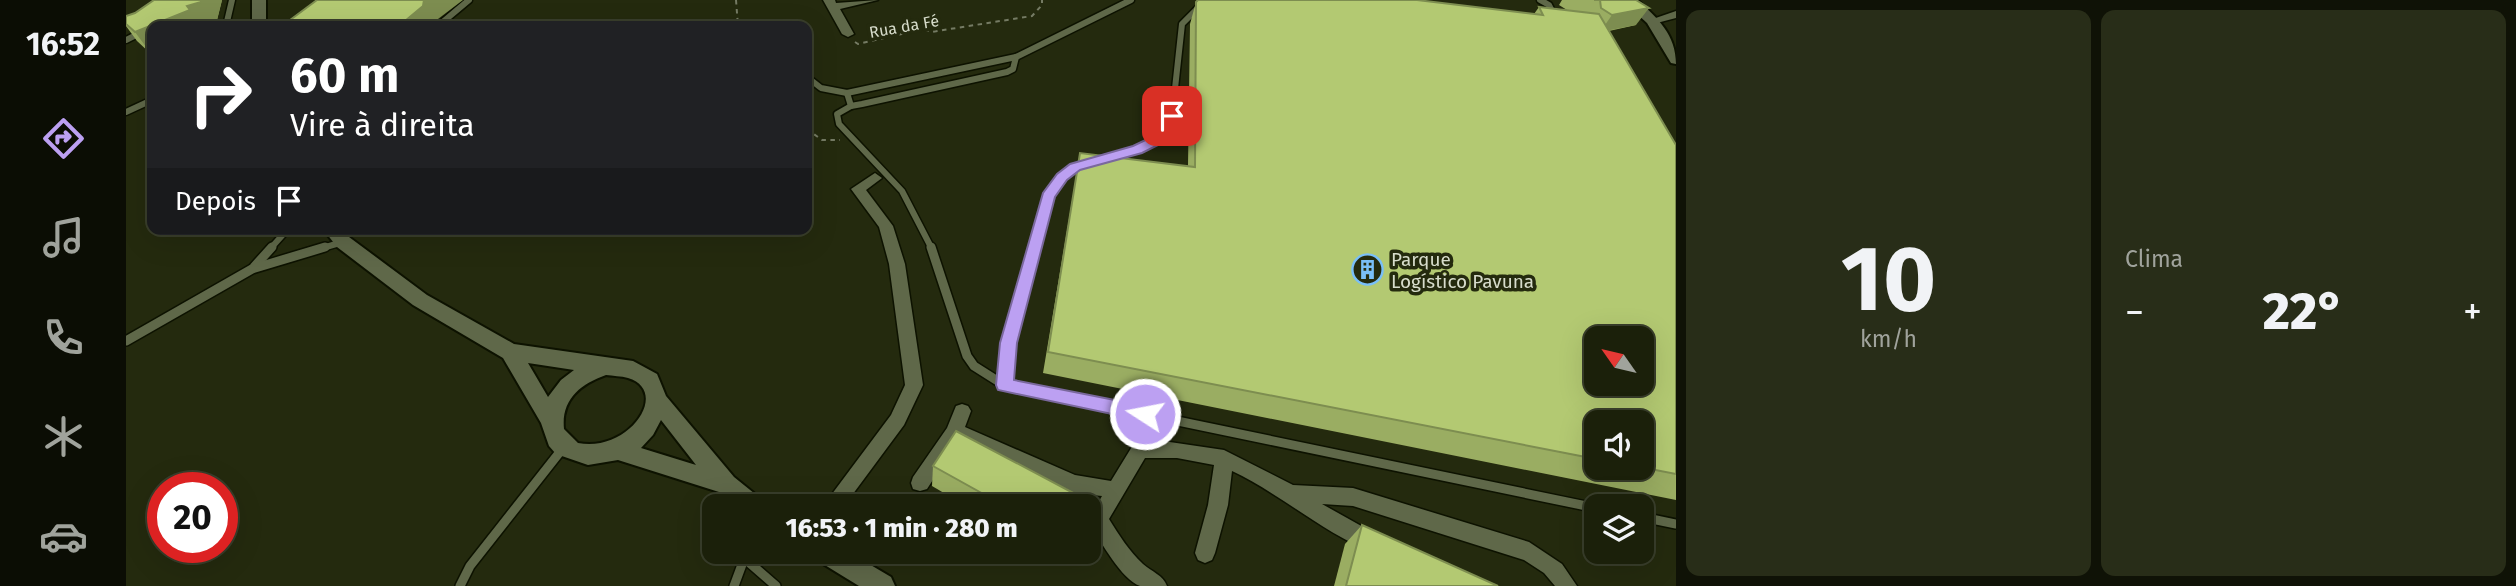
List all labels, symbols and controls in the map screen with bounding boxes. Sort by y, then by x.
street label: Rua da Fé [868,11,940,42]
text: 16:52 [26,25,100,63]
text: 60 m [290,46,399,105]
icon: right [175,49,266,140]
pin [1142,86,1202,146]
icon: arrive [1153,97,1191,135]
text: Vire à direita [290,106,475,144]
icon: directions [39,114,88,163]
icon: arrive [270,182,308,220]
text: Depois [175,186,256,217]
icon: music [39,213,88,262]
text: 10 [1841,225,1936,334]
text: Clima [2125,245,2183,273]
place label: Parque Logístico Pavuna [1391,248,1534,293]
building icon: Parque Logístico Pavuna [1351,253,1385,287]
text: 22° [2263,280,2344,343]
text: − [2125,289,2144,335]
text: + [2463,289,2482,335]
icon: phone [39,313,88,362]
text: km/h [1860,325,1917,353]
north arrow [1584,326,1654,396]
map controls [1584,326,1654,564]
position arrow [1108,377,1182,451]
button: sound [1584,410,1654,480]
icon: climate [39,412,88,461]
speed limit sign: 20 [147,472,238,563]
button: layers [1584,494,1654,564]
icon: car [39,512,88,561]
text: 16:53 · 1 min · 280 m [785,513,1018,544]

